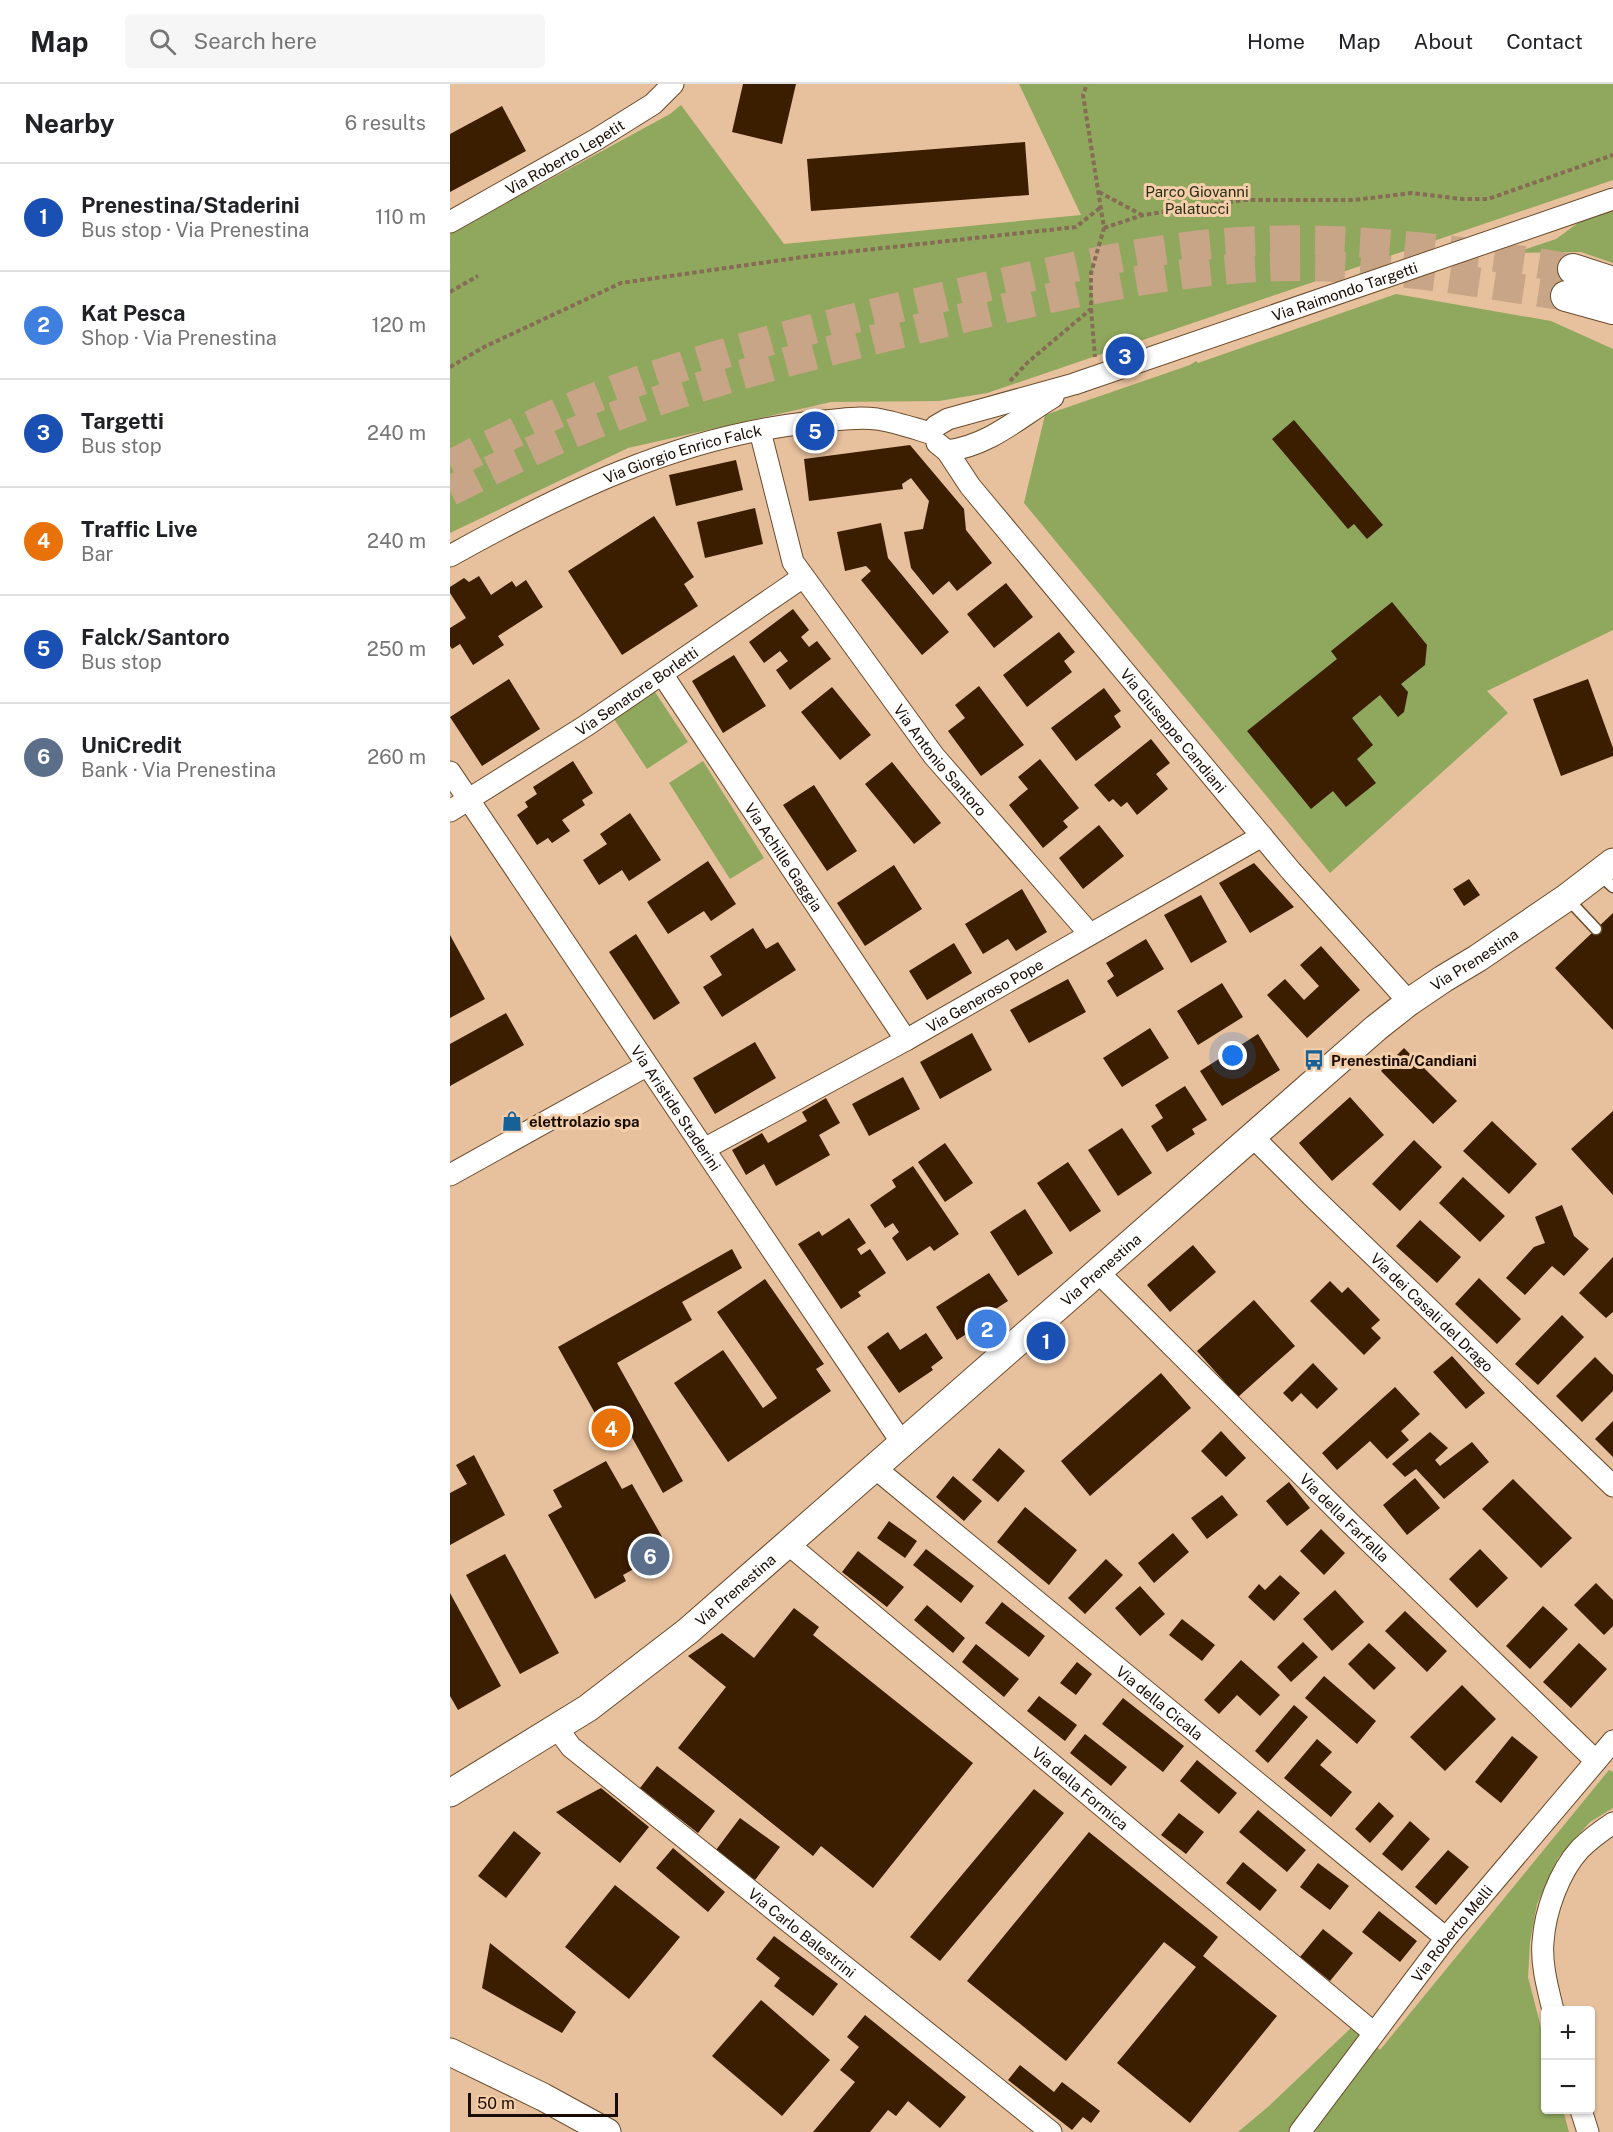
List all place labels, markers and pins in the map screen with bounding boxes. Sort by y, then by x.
pin: 3 [1106,334,1144,378]
pin: 5 [796,408,835,454]
bus stop icon: Prenestina/Candiani [1302,1048,1326,1072]
place label: Prenestina/Candiani [1331,1052,1477,1069]
shop icon: elettrolazio spa [500,1109,524,1133]
place label: elettrolazio spa [529,1113,640,1130]
pin: 2 [968,1306,1006,1352]
pin: 1 [1026,1318,1066,1364]
pin: 4 [592,1406,630,1450]
pin: 6 [630,1534,670,1578]

